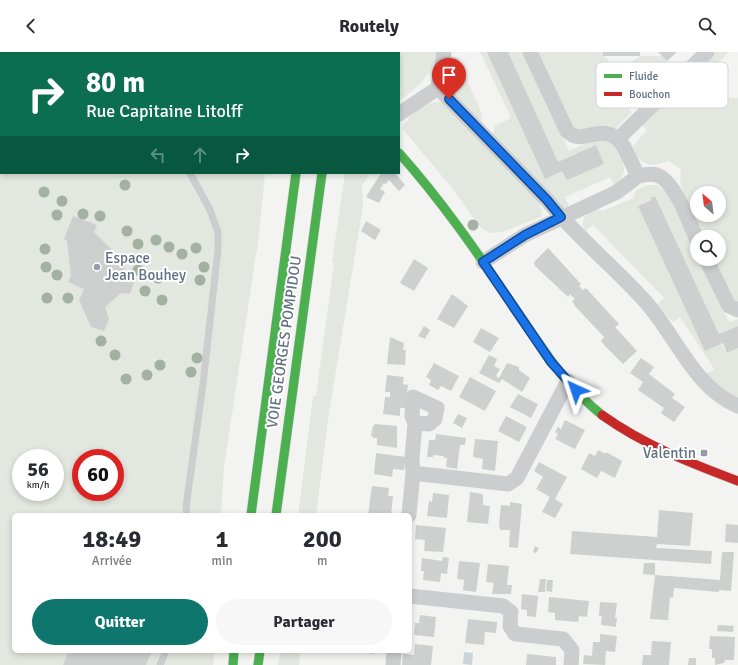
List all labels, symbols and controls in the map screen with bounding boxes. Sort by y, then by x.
icon: back [20,15,42,37]
text: Routely [339,15,399,37]
icon: search [696,15,718,37]
pin [432,58,466,99]
legend [596,62,728,108]
icon: arrive [438,64,460,86]
text: 80 m [86,66,145,100]
icon: right [20,68,72,120]
text: Fluide [629,70,658,83]
text: Bouchon [629,88,670,101]
text: Rue Capitaine Litolff [86,100,243,122]
icon: left [147,144,169,166]
icon: ahead [189,144,211,166]
icon: right [231,144,253,166]
north arrow [690,186,726,222]
map controls [690,186,726,266]
button: search [690,230,726,266]
place label: Espace Jean Bouhey [105,249,186,284]
street label: VOIE GEORGES POMPIDOU [263,255,305,429]
marker: Espace Jean Bouhey [92,262,102,272]
position arrow [555,369,597,411]
place label: Valentin [643,444,696,462]
marker: Valentin [699,448,709,458]
speed limit sign: 60 [72,449,124,501]
text: 56 [27,457,49,482]
text: km/h [27,479,49,491]
text: 18:49 [82,524,141,554]
text: 1 [216,524,228,554]
text: 200 [303,524,342,554]
text: Arrivée [92,553,132,569]
text: min [212,553,233,569]
text: m [317,553,327,569]
button: Quitter [32,599,208,645]
button: Partager [216,599,392,645]

